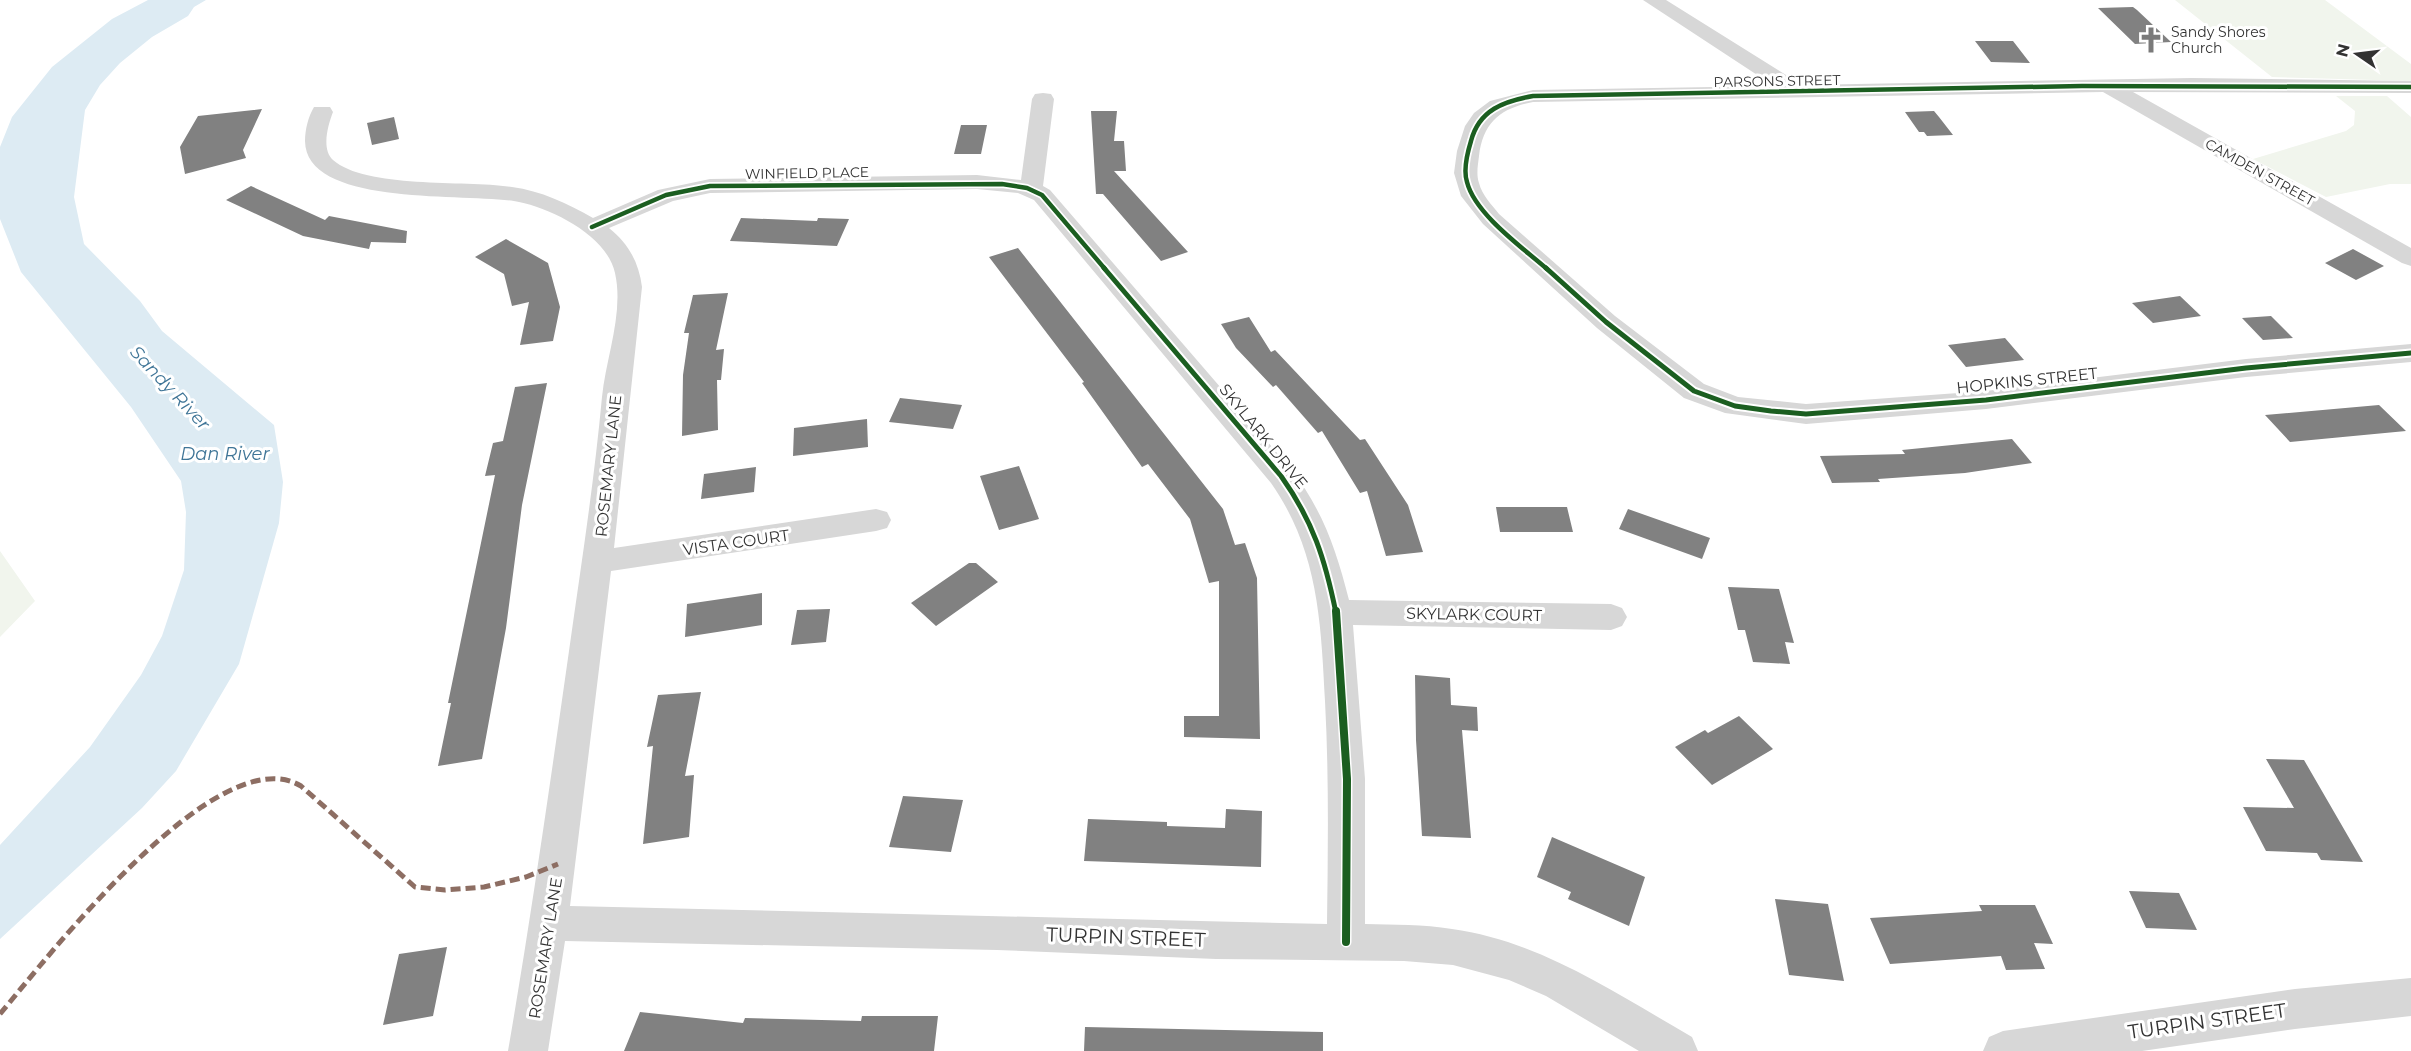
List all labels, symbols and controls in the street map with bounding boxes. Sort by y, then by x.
place label: Sandy Shores Church [2171,23,2266,57]
north arrow [2327,24,2387,84]
church icon: Sandy Shores Church [2136,25,2166,55]
text: N [2332,42,2354,59]
street label: PARSONS STREET [1713,71,1841,91]
street label: CAMDEN STREET [2202,134,2318,210]
street label: WINFIELD PLACE [745,163,869,183]
water label: Sandy River [125,341,215,435]
street label: HOPKINS STREET [1955,364,2099,397]
street label: SKYLARK DRIVE [1216,380,1312,493]
street label: ROSEMARY LANE [592,394,625,538]
water label: Dan River [180,443,270,465]
street label: VISTA COURT [682,526,791,559]
street label: SKYLARK COURT [1406,604,1543,625]
street label: ROSEMARY LANE [525,876,566,1020]
street label: TURPIN STREET [1046,922,1207,952]
street label: TURPIN STREET [2126,998,2288,1044]

